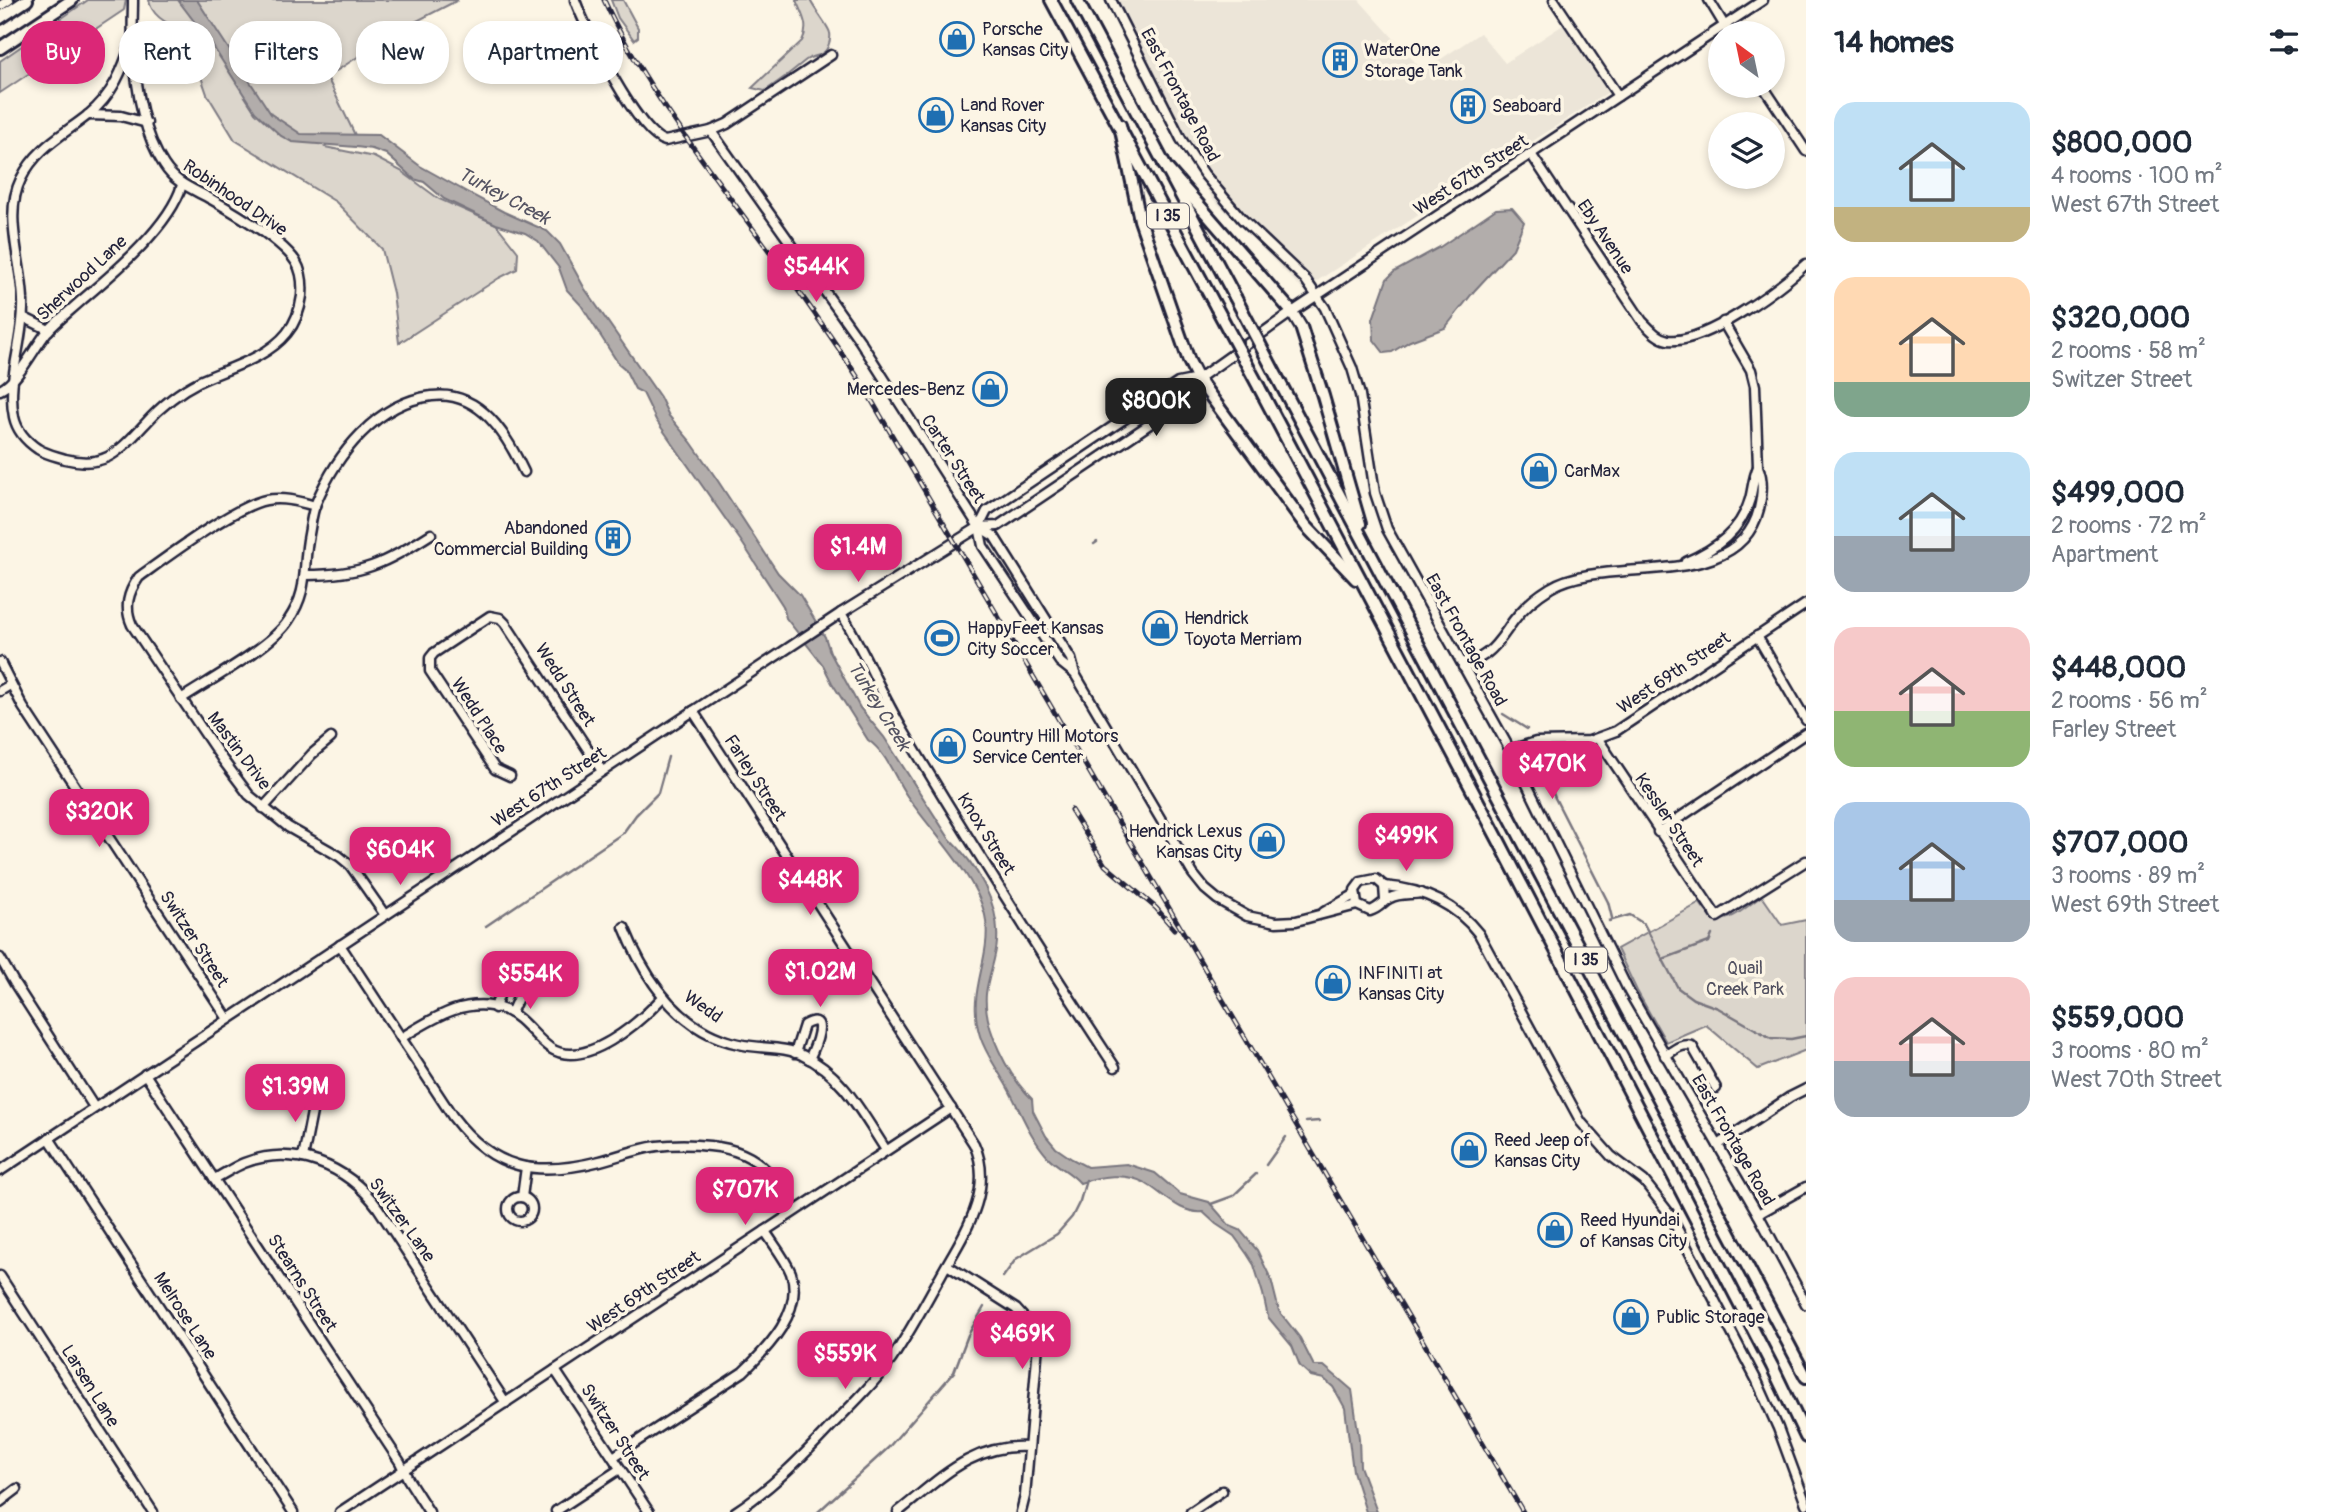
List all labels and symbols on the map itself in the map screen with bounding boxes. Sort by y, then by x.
place label: Porsche Kansas City [982,18,1068,62]
shop icon: Porsche Kansas City [938,20,976,58]
north arrow [1708,21,1785,98]
street label: East Frontage Road [1135,24,1225,166]
place label: WaterOne Storage Tank [1364,39,1463,83]
building icon: WaterOne Storage Tank [1321,41,1359,79]
building icon: Seaboard [1449,87,1487,125]
place label: Land Rover Kansas City [960,94,1046,138]
place label: Seaboard [1492,95,1562,118]
shop icon: Land Rover Kansas City [917,96,955,134]
street label: West 67th Street [1410,129,1533,221]
street label: Robinhood Drive [178,155,292,241]
water label: Turkey Creek [454,162,556,231]
street label: Eby Avenue [1572,195,1638,279]
road number: I 35 [1147,204,1189,229]
street label: Sherwood Lane [32,230,132,326]
pin: $544K [767,244,865,304]
shop icon: Mercedes-Benz [971,370,1009,408]
place label: Mercedes-Benz [847,378,965,401]
pin: $800K [1107,378,1205,438]
street label: Carter Street [916,410,991,508]
shop icon: CarMax [1520,452,1558,490]
place label: CarMax [1564,460,1620,483]
place label: Abandoned Commercial Building [434,517,588,561]
building icon: Abandoned Commercial Building [594,519,632,557]
pin: $1.4M [809,524,907,584]
street label: East Frontage Road [1420,570,1512,710]
place label: Hendrick Toyota Merriam [1184,607,1302,651]
shop icon: Hendrick Toyota Merriam [1141,609,1179,647]
place label: HappyFeet Kansas City Soccer [967,617,1104,661]
sports icon: HappyFeet Kansas City Soccer [923,619,961,657]
street label: West 69th Street [1613,626,1736,719]
street label: Wedd Street [530,639,601,732]
water label: Turkey Creek [842,657,917,757]
street label: Wedd Place [446,674,512,759]
street label: Mastin Drive [202,707,276,795]
place label: Country Hill Motors Service Center [972,725,1118,769]
shop icon: Country Hill Motors Service Center [929,727,967,765]
street label: Farley Street [719,731,792,826]
street label: West 67th Street [488,741,611,833]
pin: $470K [1503,742,1601,801]
street label: Kessler Street [1629,769,1709,872]
street label: Knox Street [952,789,1021,880]
pin: $320K [50,790,148,849]
pin: $499K [1357,814,1455,873]
place label: Hendrick Lexus Kansas City [1128,820,1242,864]
shop icon: Hendrick Lexus Kansas City [1248,822,1286,860]
pin: $604K [351,828,449,887]
pin: $448K [761,858,859,917]
street label: Switzer Street [154,886,234,992]
road number: I 35 [1565,948,1607,972]
pin: $1.02M [763,950,877,1009]
pin: $554K [481,951,579,1011]
park label: Quail Creek Park [1706,957,1784,1001]
place label: INFINITI at Kansas City [1358,962,1444,1006]
shop icon: INFINITI at Kansas City [1314,964,1352,1002]
street label: Wedd [679,986,727,1028]
pin: $1.39M [238,1064,352,1124]
street label: East Frontage Road [1686,1070,1780,1210]
place label: Reed Jeep of Kansas City [1494,1129,1591,1173]
shop icon: Reed Jeep of Kansas City [1450,1131,1488,1169]
pin: $707K [696,1168,794,1227]
street label: Switzer Lane [364,1173,440,1267]
place label: Reed Hyundai of Kansas City [1580,1209,1687,1253]
shop icon: Reed Hyundai of Kansas City [1536,1211,1574,1249]
street label: Stearns Street [262,1230,343,1337]
street label: West 69th Street [583,1245,706,1338]
street label: Melrose Lane [148,1268,222,1364]
shop icon: Public Storage [1612,1298,1650,1336]
place label: Public Storage [1656,1306,1765,1329]
pin: $469K [973,1312,1071,1371]
pin: $559K [796,1332,894,1391]
street label: Larsen Lane [56,1341,124,1431]
street label: Switzer Street [575,1379,655,1485]

